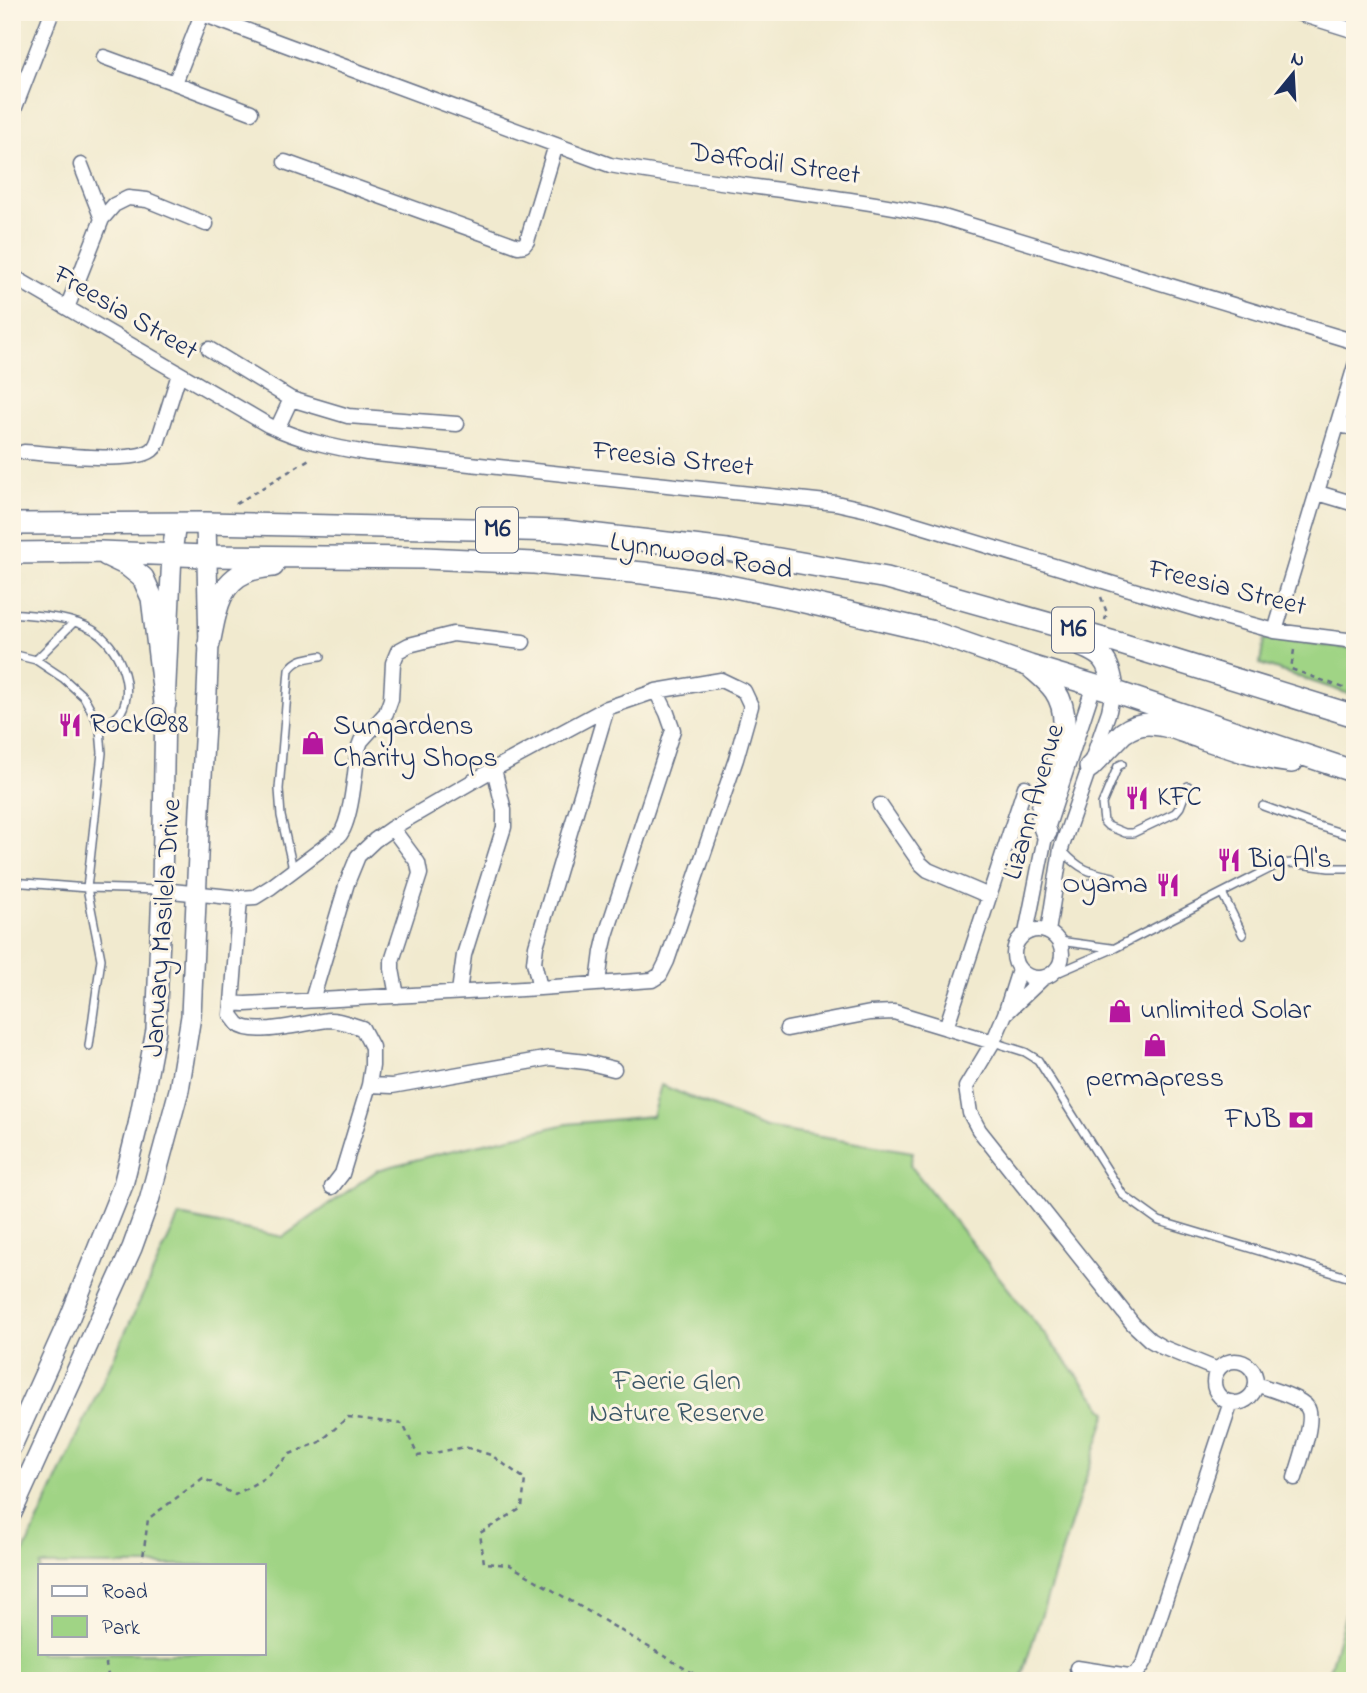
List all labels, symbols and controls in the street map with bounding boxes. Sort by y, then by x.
north arrow [1258,38,1328,108]
text: N [1287,45,1308,75]
street label: Daffodil Street [686,133,863,197]
street label: Freesia Street [44,255,205,372]
street label: Freesia Street [589,431,756,489]
road number: M6 [476,508,518,552]
street label: Lynnwood Road [607,522,796,592]
street label: Freesia Street [1143,549,1310,628]
road number: M6 [1052,608,1094,652]
place label: Rock@88 [90,705,189,746]
place label: Sungardens Charity Shops [333,707,498,780]
restaurant icon: Rock@88 [56,711,84,739]
street label: Lizann Avenue [993,719,1077,885]
shop icon: Sungardens Charity Shops [299,729,327,757]
place label: KFC [1157,778,1202,819]
restaurant icon: KFC [1123,784,1151,812]
street label: January Masilela Drive [135,797,194,1059]
place label: Big Al's [1248,840,1332,881]
restaurant icon: Big Al's [1215,846,1243,874]
place label: Oyama [1062,865,1148,906]
restaurant icon: Oyama [1154,871,1182,899]
place label: unlimited Solar [1140,991,1311,1032]
shop icon: unlimited Solar [1106,997,1134,1025]
shop icon: permapress [1141,1031,1169,1059]
place label: permapress [1086,1059,1224,1100]
place label: FNB [1224,1100,1281,1141]
bank icon: FNB [1287,1106,1315,1134]
park label: Faerie Glen Nature Reserve [589,1362,765,1435]
legend [38,1564,266,1654]
text: Road [102,1578,148,1608]
text: Park [102,1614,141,1644]

